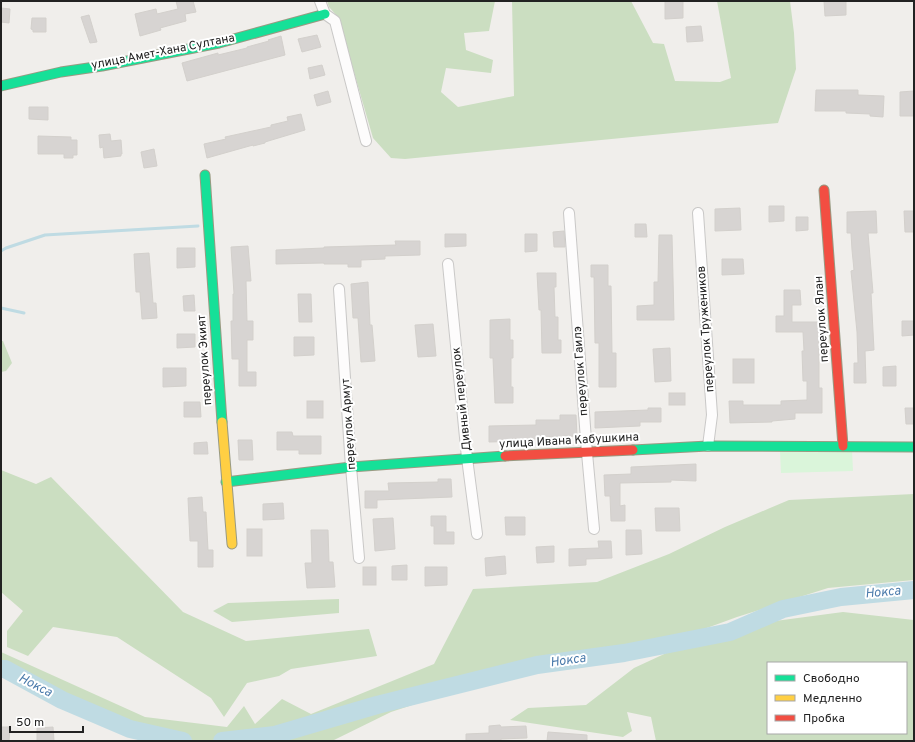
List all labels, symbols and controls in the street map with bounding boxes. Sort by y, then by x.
street label: улица Амет-Хана Султана [90,30,236,74]
street label: переулок Тружеников [694,265,718,393]
street label: переулок Ялан [811,275,833,363]
street label: переулок Экият [194,314,216,406]
street label: переулок Гаилэ [570,326,592,416]
street label: Дивный переулок [449,346,475,452]
street label: переулок Армут [338,377,360,470]
street label: улица Ивана Кабушкина [499,429,639,453]
water label: Нокса [865,583,902,603]
water label: Нокса [549,651,587,671]
legend [767,662,907,734]
water label: Нокса [15,671,55,701]
text: Свободно [803,671,860,687]
text: Медленно [803,691,863,707]
scale bar [10,708,83,734]
text: Пробка [803,711,845,727]
text: 50 m [16,715,44,731]

